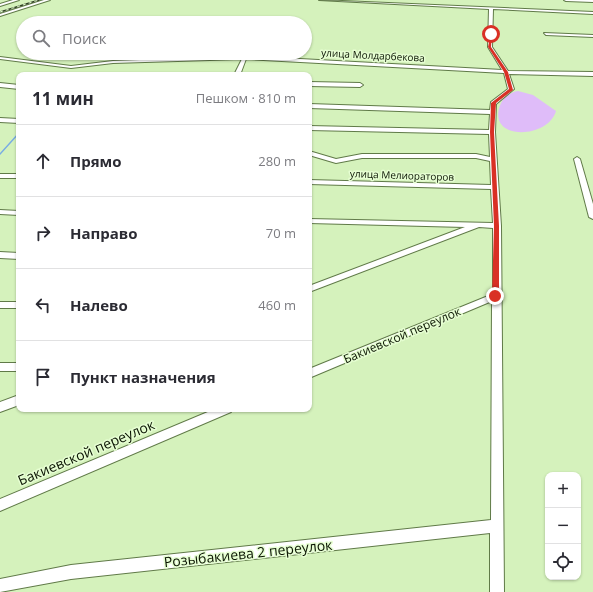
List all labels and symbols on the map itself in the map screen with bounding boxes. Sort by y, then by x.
route start [482,25,500,43]
street label: улица Молдарбекова [321,45,425,65]
street label: улица Мелиораторов [350,166,455,184]
route end [486,287,504,305]
street label: Бакиевской переулок [341,302,464,367]
street label: Бакиевской переулок [15,414,158,489]
street label: Розыбакиева 2 переулок [163,535,334,571]

